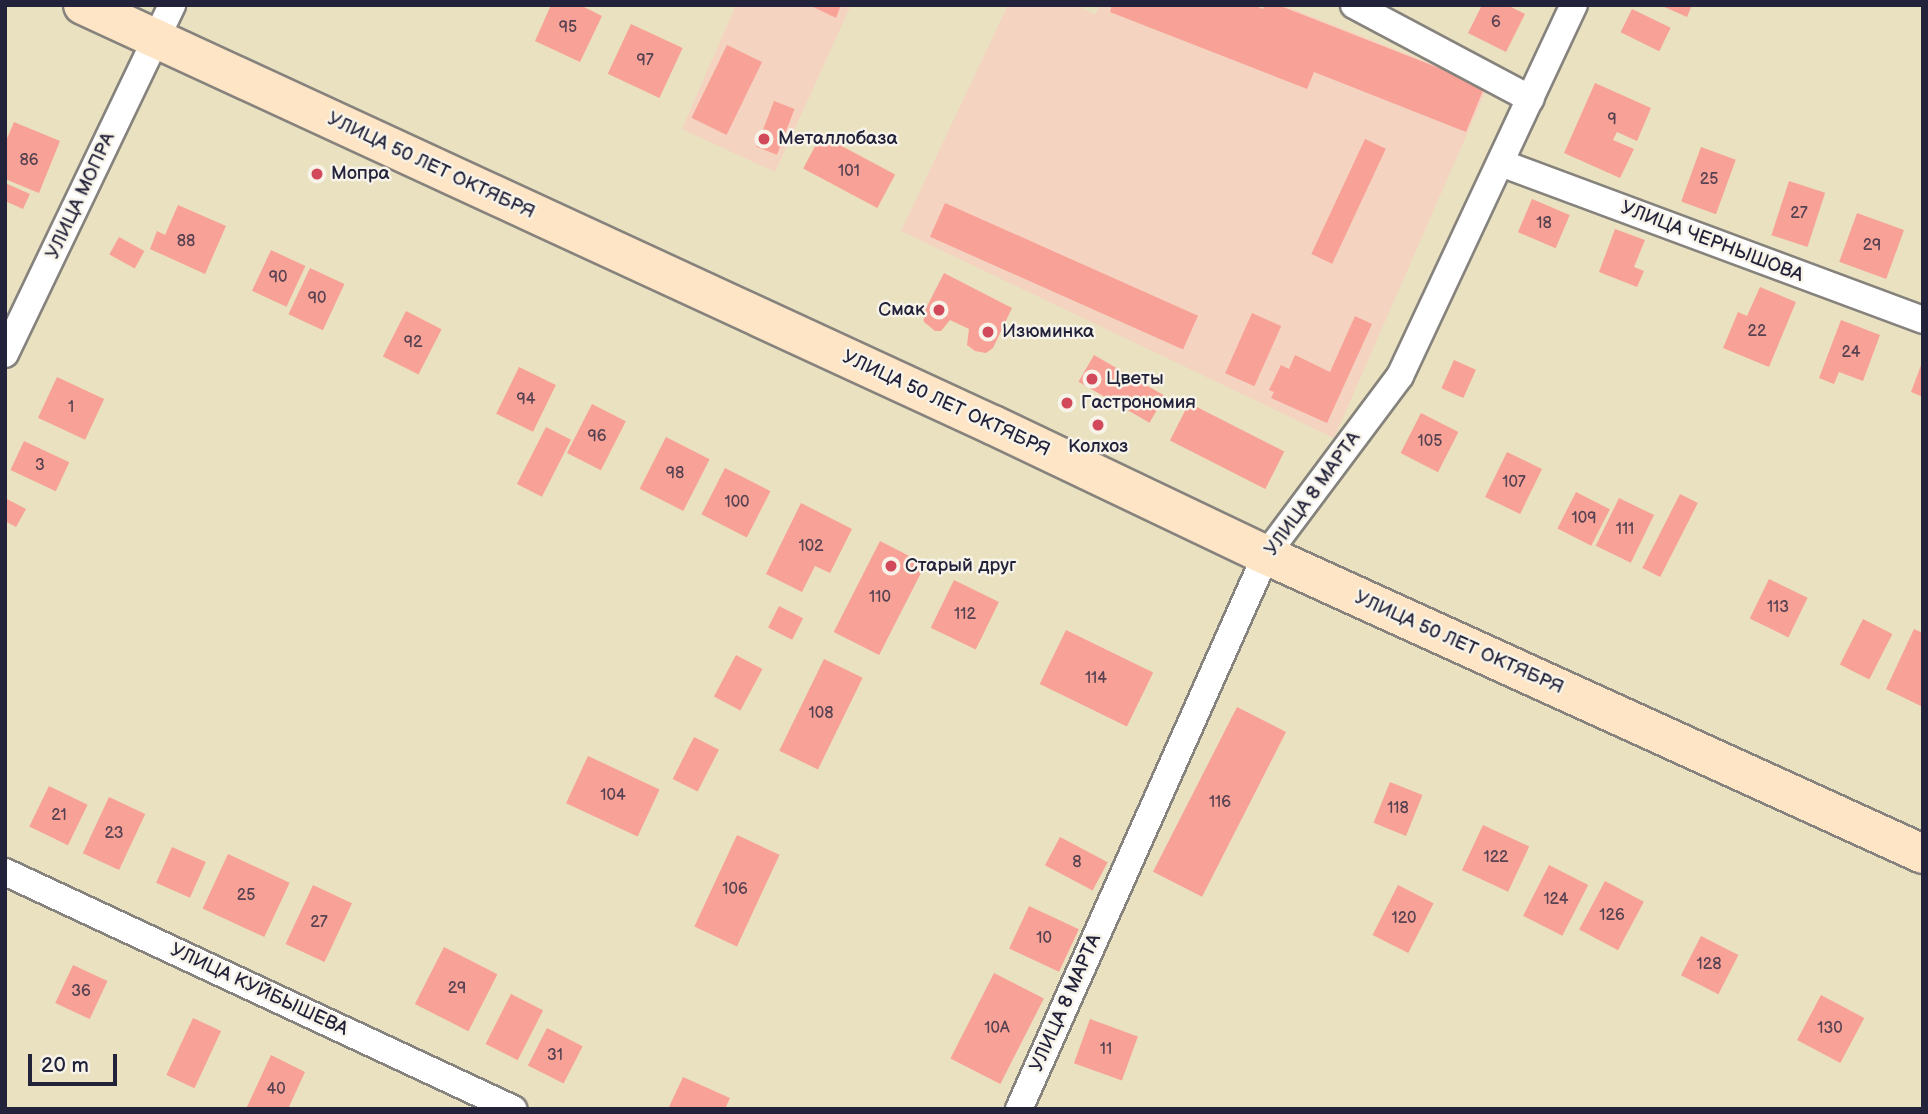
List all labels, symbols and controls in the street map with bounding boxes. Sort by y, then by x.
house number: 6 [1491,13,1501,33]
house number: 95 [559,18,577,38]
house number: 97 [636,51,654,71]
street label: УЛИЦА 50 ЛЕТ ОКТЯБРЯ [324,108,538,224]
house number: 9 [1607,110,1617,130]
place label: Металлобаза [778,128,898,150]
street label: УЛИЦА МОПРА [42,129,120,263]
marker: Металлобаза [756,131,772,147]
house number: 86 [19,151,39,171]
house number: 101 [838,162,860,182]
place label: Мопра [331,163,390,185]
marker: Мопра [309,166,325,182]
house number: 25 [1700,170,1718,190]
street label: УЛИЦА ЧЕРНЫШОВА [1618,197,1806,287]
house number: 27 [1790,204,1808,224]
house number: 18 [1536,214,1552,234]
house number: 88 [177,232,195,252]
house number: 29 [1863,236,1881,256]
house number: 90 [269,268,287,288]
house number: 90 [308,289,326,309]
place label: Смак [878,299,925,321]
marker: Смак [931,302,947,318]
place label: Изюминка [1002,321,1094,343]
house number: 22 [1748,322,1766,342]
marker: Изюминка [980,324,996,340]
house number: 92 [404,333,422,353]
house number: 24 [1842,343,1860,363]
street label: УЛИЦА 50 ЛЕТ ОКТЯБРЯ [839,346,1053,462]
place label: Цветы [1106,368,1164,390]
marker: Цветы [1084,371,1100,387]
house number: 94 [516,390,536,410]
place label: Гастрономия [1081,392,1196,414]
marker: Гастрономия [1059,395,1075,411]
house number: 1 [68,398,74,418]
marker: Колхоз [1090,417,1106,433]
house number: 96 [587,427,607,447]
street label: УЛИЦА 8 МАРТА [1260,427,1366,561]
house number: 105 [1418,432,1442,452]
place label: Колхоз [1068,436,1128,458]
house number: 3 [35,456,45,476]
house number: 98 [666,464,684,484]
house number: 107 [1502,473,1526,493]
house number: 100 [724,493,750,513]
house number: 109 [1572,509,1596,529]
house number: 111 [1616,520,1634,540]
house number: 102 [798,537,824,557]
place label: Старый друг [905,555,1016,577]
marker: Старый друг [883,558,899,574]
street label: УЛИЦА 50 ЛЕТ ОКТЯБРЯ [1351,587,1567,699]
house number: 110 [869,588,891,608]
house number: 113 [1767,598,1789,618]
house number: 112 [954,605,976,625]
house number: 114 [1085,669,1107,689]
house number: 108 [809,704,833,724]
house number: 104 [600,786,626,806]
house number: 116 [1209,793,1231,813]
house number: 118 [1387,799,1409,819]
house number: 21 [51,806,67,826]
house number: 23 [105,824,123,844]
house number: 122 [1483,848,1509,868]
house number: 8 [1072,853,1082,873]
house number: 106 [722,880,748,900]
house number: 25 [237,886,255,906]
house number: 124 [1543,890,1569,910]
house number: 126 [1599,906,1625,926]
house number: 120 [1391,909,1417,929]
house number: 27 [310,913,328,933]
house number: 10 [1036,929,1052,949]
street label: УЛИЦА 8 МАРТА [1026,931,1106,1075]
street label: УЛИЦА КУЙБЫШЕВА [167,939,351,1041]
house number: 128 [1697,955,1721,975]
house number: 29 [448,979,466,999]
house number: 36 [71,982,91,1002]
house number: 10А [984,1019,1010,1039]
house number: 130 [1817,1019,1843,1039]
scale bar [32,1040,121,1084]
house number: 11 [1100,1040,1112,1060]
house number: 31 [547,1046,563,1066]
text: 20 m [41,1053,89,1078]
house number: 40 [266,1080,286,1100]

